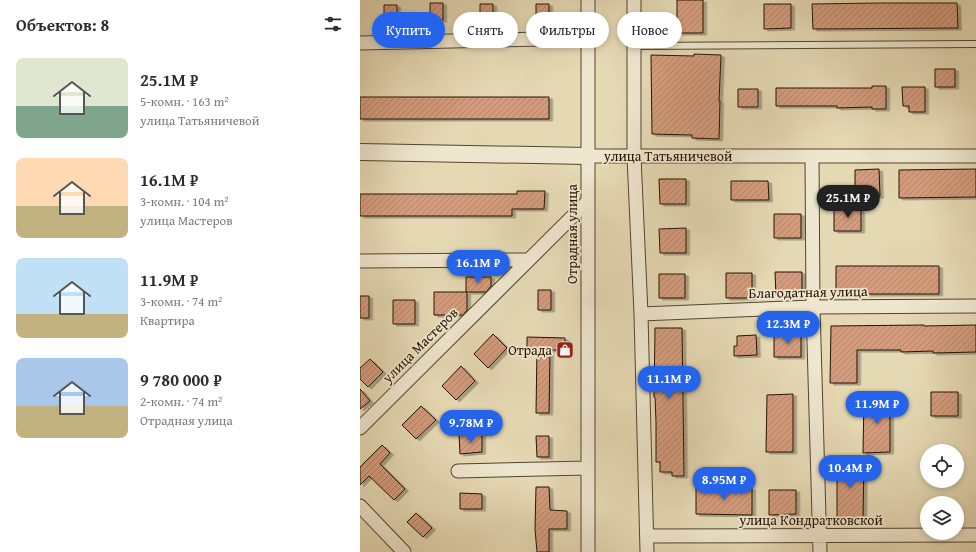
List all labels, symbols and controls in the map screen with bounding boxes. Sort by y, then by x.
text: Объектов: 8 [16,12,109,37]
chip: Купить [372,12,445,48]
chip: Снять [453,12,518,48]
chip: Фильтры [526,12,609,48]
chip: Новое [617,12,682,48]
icon: filters [322,13,344,35]
text: 25.1M ₽ [140,67,198,92]
icon: home [48,74,96,122]
text: 5-комн. · 163 m² [140,92,229,111]
text: улица Татьяничевой [140,111,259,130]
street label: улица Татьяничевой [603,146,732,166]
text: 16.1M ₽ [140,167,198,192]
icon: home [48,174,96,222]
street label: Отрадная улица [562,184,582,284]
pin: 25.1M ₽ [811,185,885,219]
text: 25.1M ₽ [826,188,870,207]
text: 3-комн. · 104 m² [140,192,229,211]
text: улица Мастеров [140,211,232,230]
pin: 16.1M ₽ [441,250,515,284]
text: 16.1M ₽ [456,253,500,272]
text: 11.9M ₽ [140,267,198,292]
icon: home [48,274,96,322]
street label: Благодатная улица [748,281,868,303]
text: 3-комн. · 74 m² [140,292,222,311]
street label: улица Мастеров [377,303,462,388]
text: Квартира [140,311,195,330]
pin: 12.3M ₽ [751,311,825,345]
text: 12.3M ₽ [766,314,810,333]
place label: Отрада [508,340,552,360]
shop icon: Отрада [555,340,575,360]
pin: 11.1M ₽ [632,366,706,400]
text: 9 780 000 ₽ [140,367,222,392]
text: 11.1M ₽ [647,369,691,388]
icon: home [48,374,96,422]
pin: 11.9M ₽ [840,391,914,425]
text: 2-комн. · 74 m² [140,392,222,411]
text: 11.9M ₽ [855,394,899,413]
pin: 9.78M ₽ [434,410,508,444]
text: Отрадная улица [140,411,233,430]
text: 9.78M ₽ [449,413,493,432]
map controls [920,444,964,540]
button: locate [920,444,964,488]
pin: 10.4M ₽ [813,455,887,489]
text: 10.4M ₽ [828,458,872,477]
pin: 8.95M ₽ [687,467,761,501]
text: 8.95M ₽ [702,470,746,489]
button: layers [920,496,964,540]
street label: улица Кондратковской [738,510,883,530]

